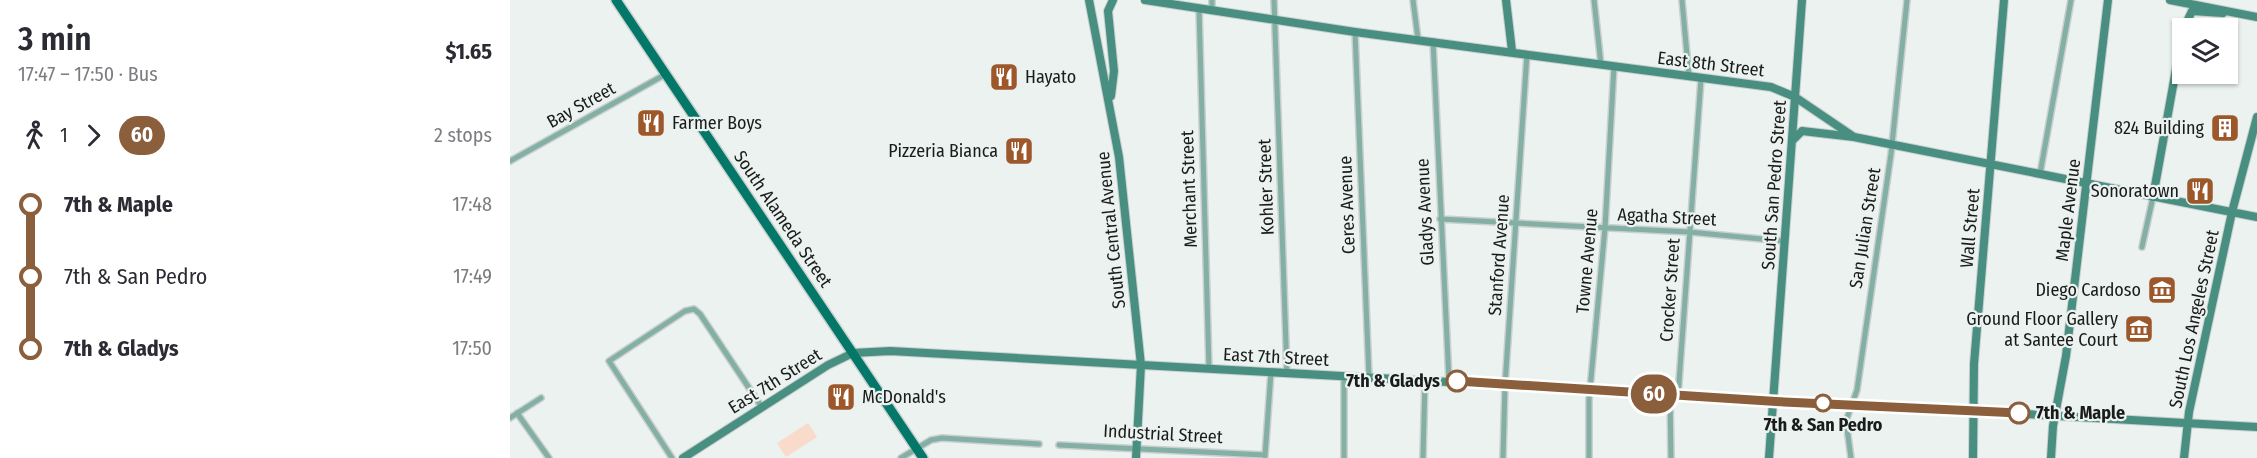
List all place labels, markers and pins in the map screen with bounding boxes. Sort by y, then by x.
restaurant icon: Hayato [988,61,1020,93]
place label: Hayato [1025,66,1076,88]
restaurant icon: Farmer Boys [635,107,667,139]
place label: Farmer Boys [672,112,762,134]
building icon: 824 Building [2209,112,2241,144]
place label: 824 Building [2114,117,2205,139]
restaurant icon: Pizzeria Bianca [1003,135,1035,167]
place label: Pizzeria Bianca [888,140,998,162]
restaurant icon: Sonoratown [2184,175,2216,207]
place label: Sonoratown [2091,180,2179,202]
museum icon: Diego Cardoso [2146,274,2178,306]
place label: Diego Cardoso [2035,279,2141,301]
place label: Ground Floor Gallery at Santee Court [1966,308,2118,351]
museum icon: Ground Floor Gallery at Santee Court [2123,313,2155,345]
place label: 7th & Gladys [1346,370,1440,392]
marker: 7th & Gladys [1446,370,1468,392]
restaurant icon: McDonald's [825,381,857,413]
place label: McDonald's [862,386,946,408]
marker: 7th & San Pedro [1814,394,1832,412]
marker: 7th & Maple [2008,402,2030,424]
place label: 7th & Maple [2036,402,2125,424]
place label: 7th & San Pedro [1764,414,1883,436]

